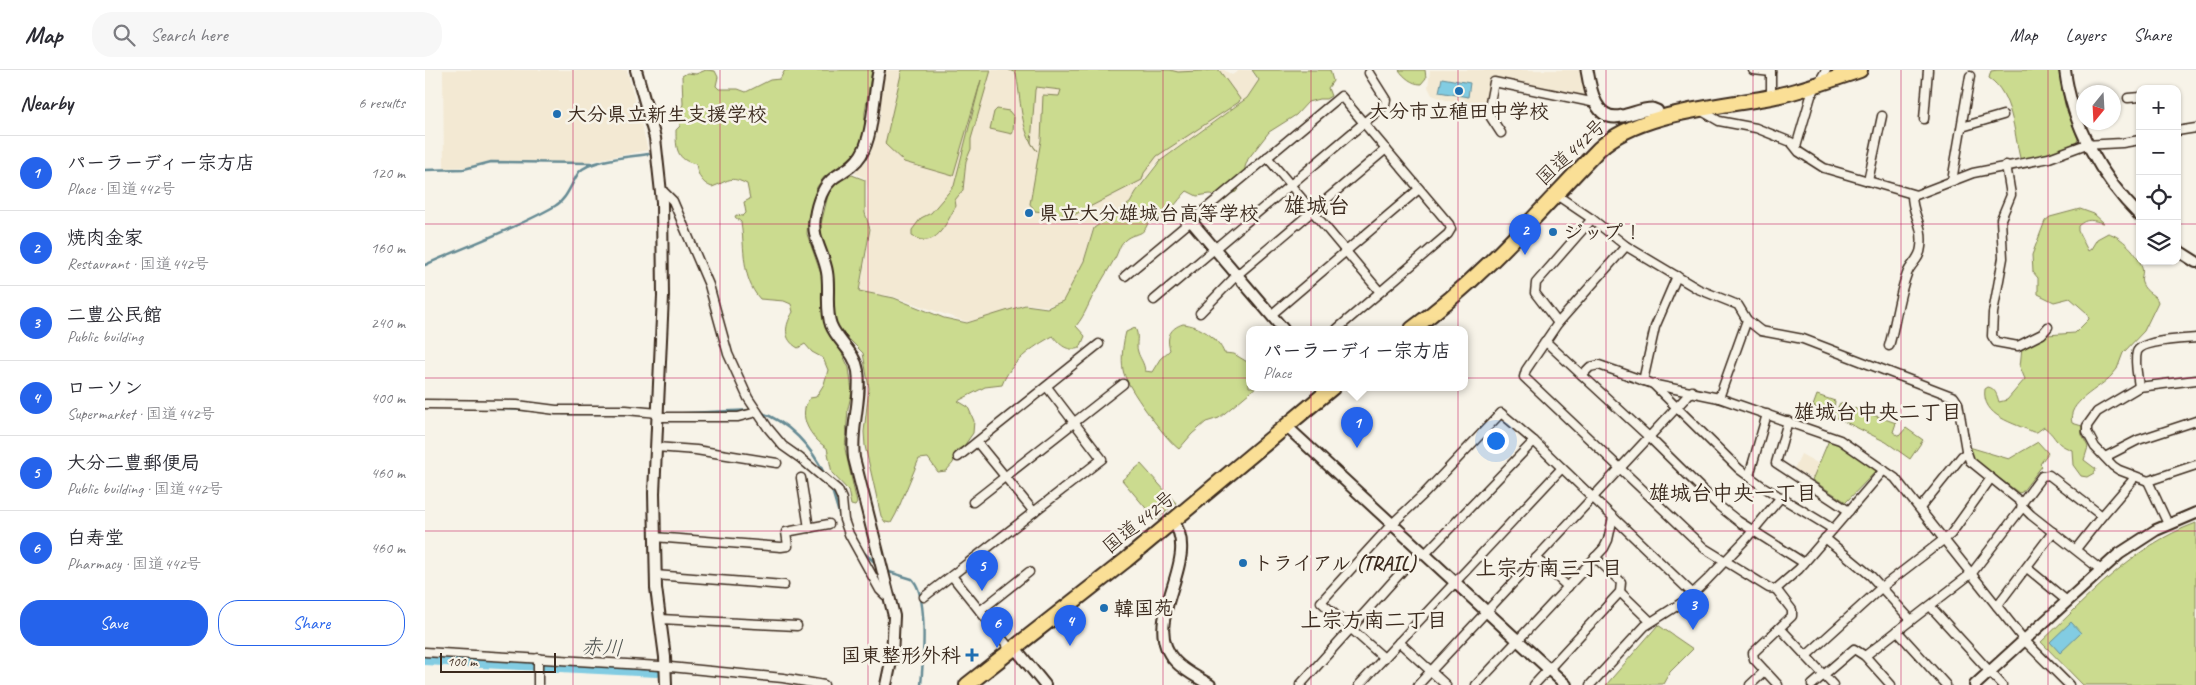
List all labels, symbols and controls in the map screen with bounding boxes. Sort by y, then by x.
search box [92,12,442,57]
text: Map [25,20,62,50]
icon: search [110,21,138,49]
text: Search here [150,23,228,47]
text: Map [2010,24,2038,46]
text: Layers [2066,24,2105,46]
text: Share [2133,24,2171,46]
marker: 大分市立稙田中学校 [1453,85,1465,97]
north arrow [2076,85,2121,130]
map controls [2136,85,2181,265]
button: + [2136,85,2181,130]
text: Nearby [20,90,73,116]
text: 6 results [358,93,405,113]
place label: 大分市立稙田中学校 [1369,99,1549,124]
place label: 大分県立新生支援学校 [567,102,767,127]
marker: 大分県立新生支援学校 [551,108,563,120]
street label: 国道442号 [1531,113,1611,191]
button: − [2136,130,2181,175]
text: パーラーディー宗方店 [67,151,255,175]
text: 1 [32,163,40,183]
text: 120 m [371,163,405,183]
button: locate [2136,175,2181,220]
text: Place · 国道442号 [67,179,175,199]
district label: 雄城台 [1284,192,1350,220]
place label: 県立大分雄城台高等学校 [1039,201,1259,226]
marker: 県立大分雄城台高等学校 [1023,207,1035,219]
pin: 2 [1509,214,1541,255]
place label: ジップ！ [1563,220,1643,245]
button: layers [2136,220,2181,265]
text: 焼肉金家 [67,226,143,250]
marker: ジップ！ [1547,226,1559,238]
text: 2 [32,238,40,258]
text: 160 m [371,238,405,258]
text: Restaurant · 国道442号 [67,254,209,274]
text: 二豊公民館 [67,303,162,327]
text: 3 [32,313,40,333]
text: 240 m [371,313,405,333]
popup [1246,326,1468,391]
text: Public building [67,327,143,347]
text: パーラーディー宗方店 [1263,339,1451,363]
text: Place [1263,363,1291,383]
text: ローソン [67,376,143,400]
text: 4 [32,388,40,408]
text: 400 m [371,388,405,408]
district label: 雄城台中央二丁目 [1794,399,1962,425]
text: Supermarket · 国道442号 [67,404,215,424]
pin: 1 [1341,407,1373,448]
your location [1483,428,1509,454]
text: 大分二豊郵便局 [67,451,200,475]
text: 5 [33,463,39,483]
text: 460 m [371,463,405,483]
text: Public building · 国道442号 [67,479,223,499]
district label: 雄城台中央一丁目 [1649,480,1817,506]
street label: 国道442号 [1097,485,1181,559]
text: 白寿堂 [67,526,124,550]
text: 6 [32,538,40,558]
text: 460 m [371,538,405,558]
pin: 5 [966,550,998,591]
place label: トライアル (TRAIL) [1253,551,1417,576]
text: Pharmacy · 国道442号 [67,554,202,574]
district label: 上宗方南三丁目 [1476,555,1623,581]
marker: トライアル (TRAIL) [1237,557,1249,569]
pin: 3 [1677,589,1709,630]
place label: 韓国苑 [1114,596,1174,621]
button: Save [20,600,208,646]
button: Share [218,600,405,646]
marker: 韓国苑 [1098,602,1110,614]
pin: 4 [1054,605,1086,646]
pin: 6 [981,607,1013,648]
district label: 上宗方南二丁目 [1301,607,1448,633]
water label: 赤川 [580,633,624,661]
place label: 国東整形外科 [841,643,961,668]
marker: 国東整形外科 [965,648,979,662]
scale bar [440,650,556,673]
text: 100 m [447,653,477,670]

